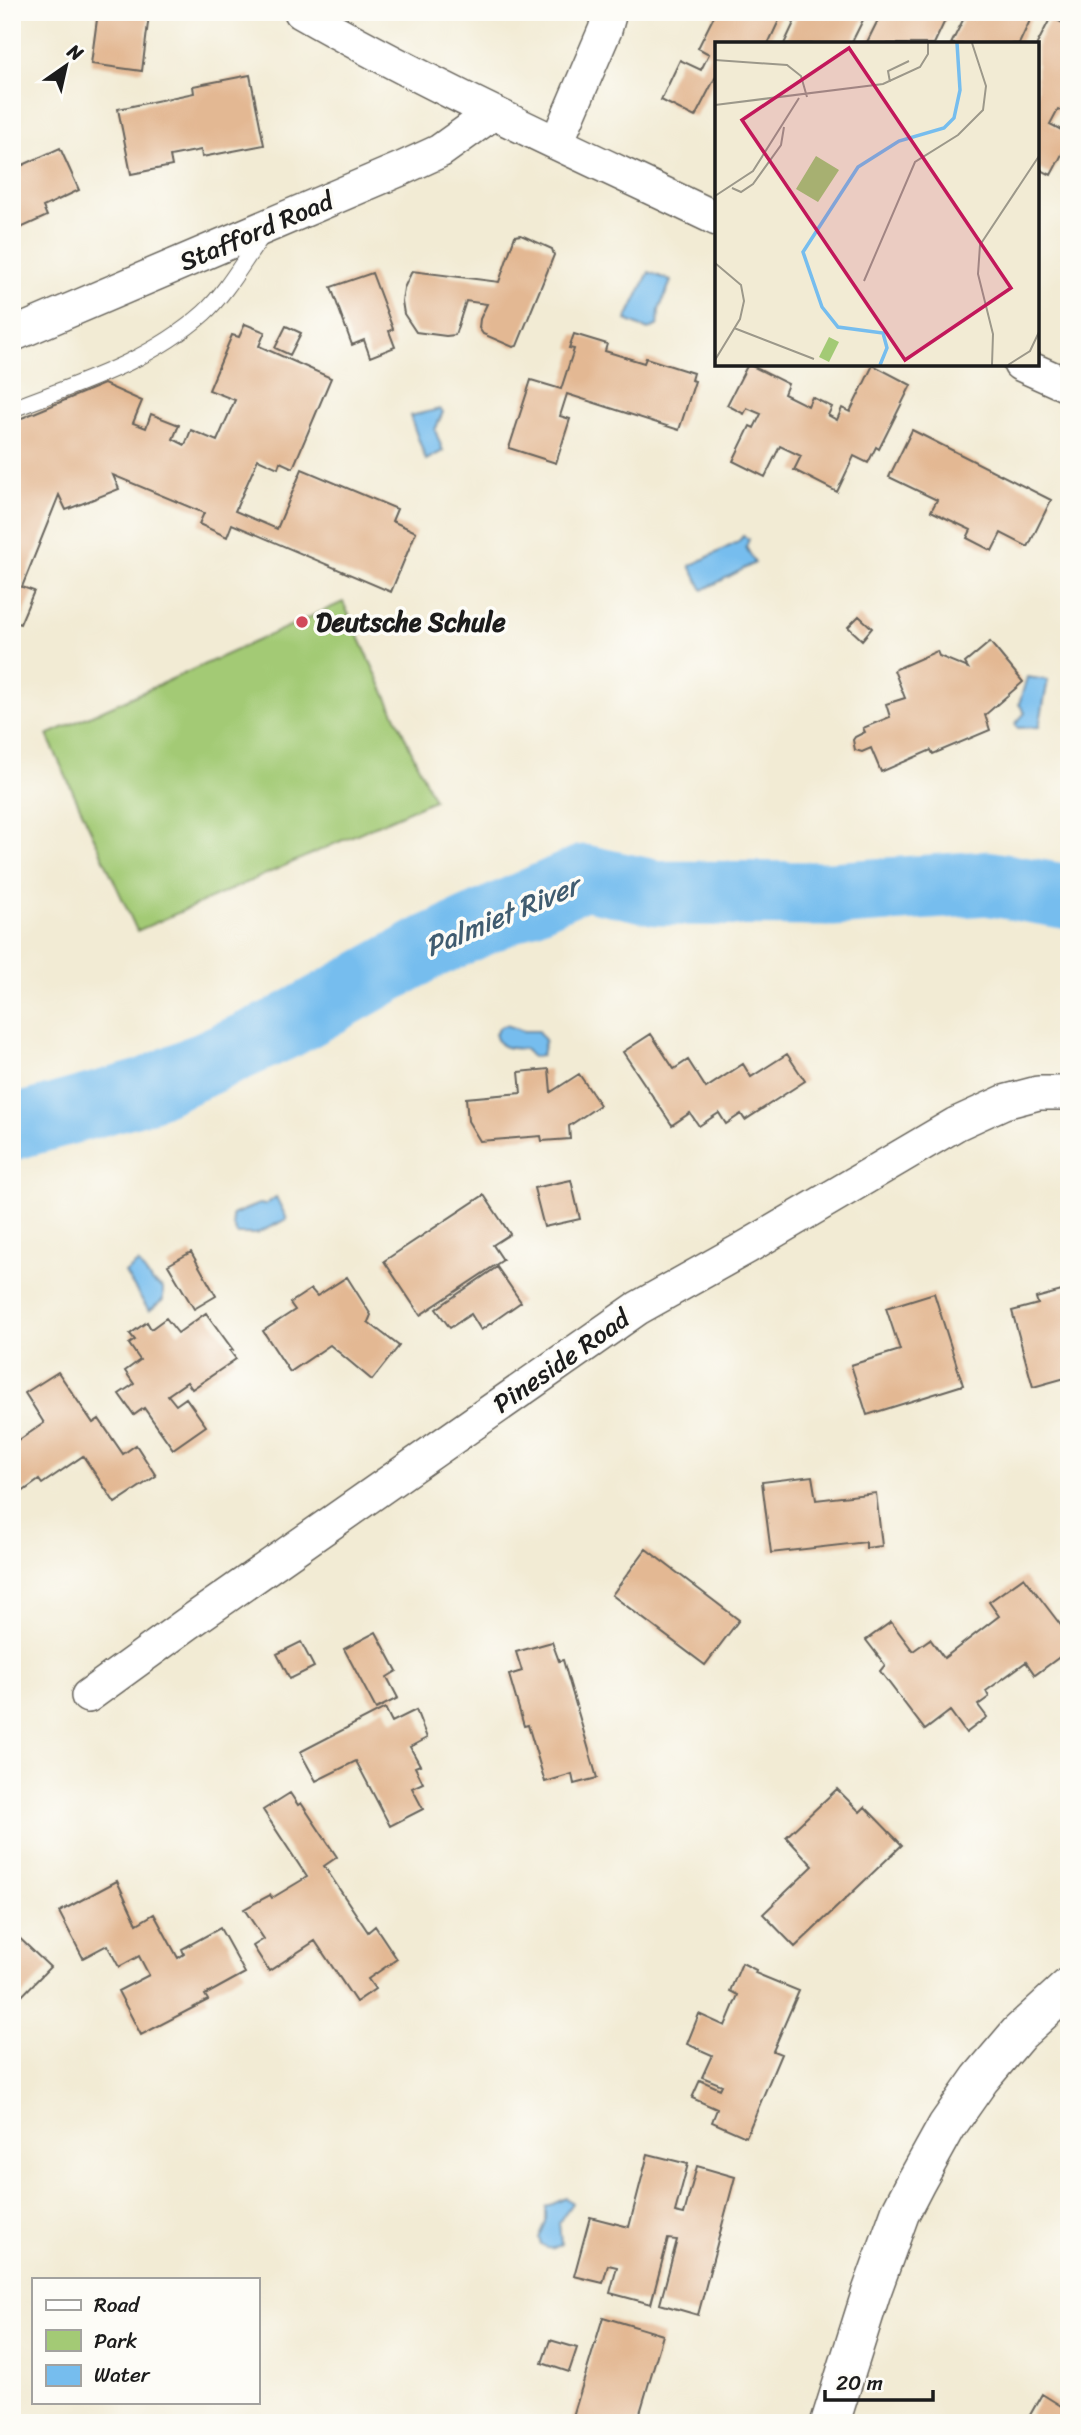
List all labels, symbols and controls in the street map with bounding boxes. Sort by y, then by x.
north arrow [32,32,102,102]
text: N [60,34,91,70]
inset map [715,42,1039,366]
street label: Stafford Road [172,177,342,284]
place label: Deutsche Schule [316,599,506,645]
marker: Deutsche Schule [294,614,310,630]
water label: Palmiet River [417,859,592,971]
street label: Pineside Road [483,1295,641,1425]
legend [32,2278,259,2404]
text: Road [94,2286,141,2324]
text: Park [94,2322,137,2360]
text: Water [94,2356,151,2394]
scale bar [825,2358,934,2402]
text: 20 m [836,2364,883,2402]

